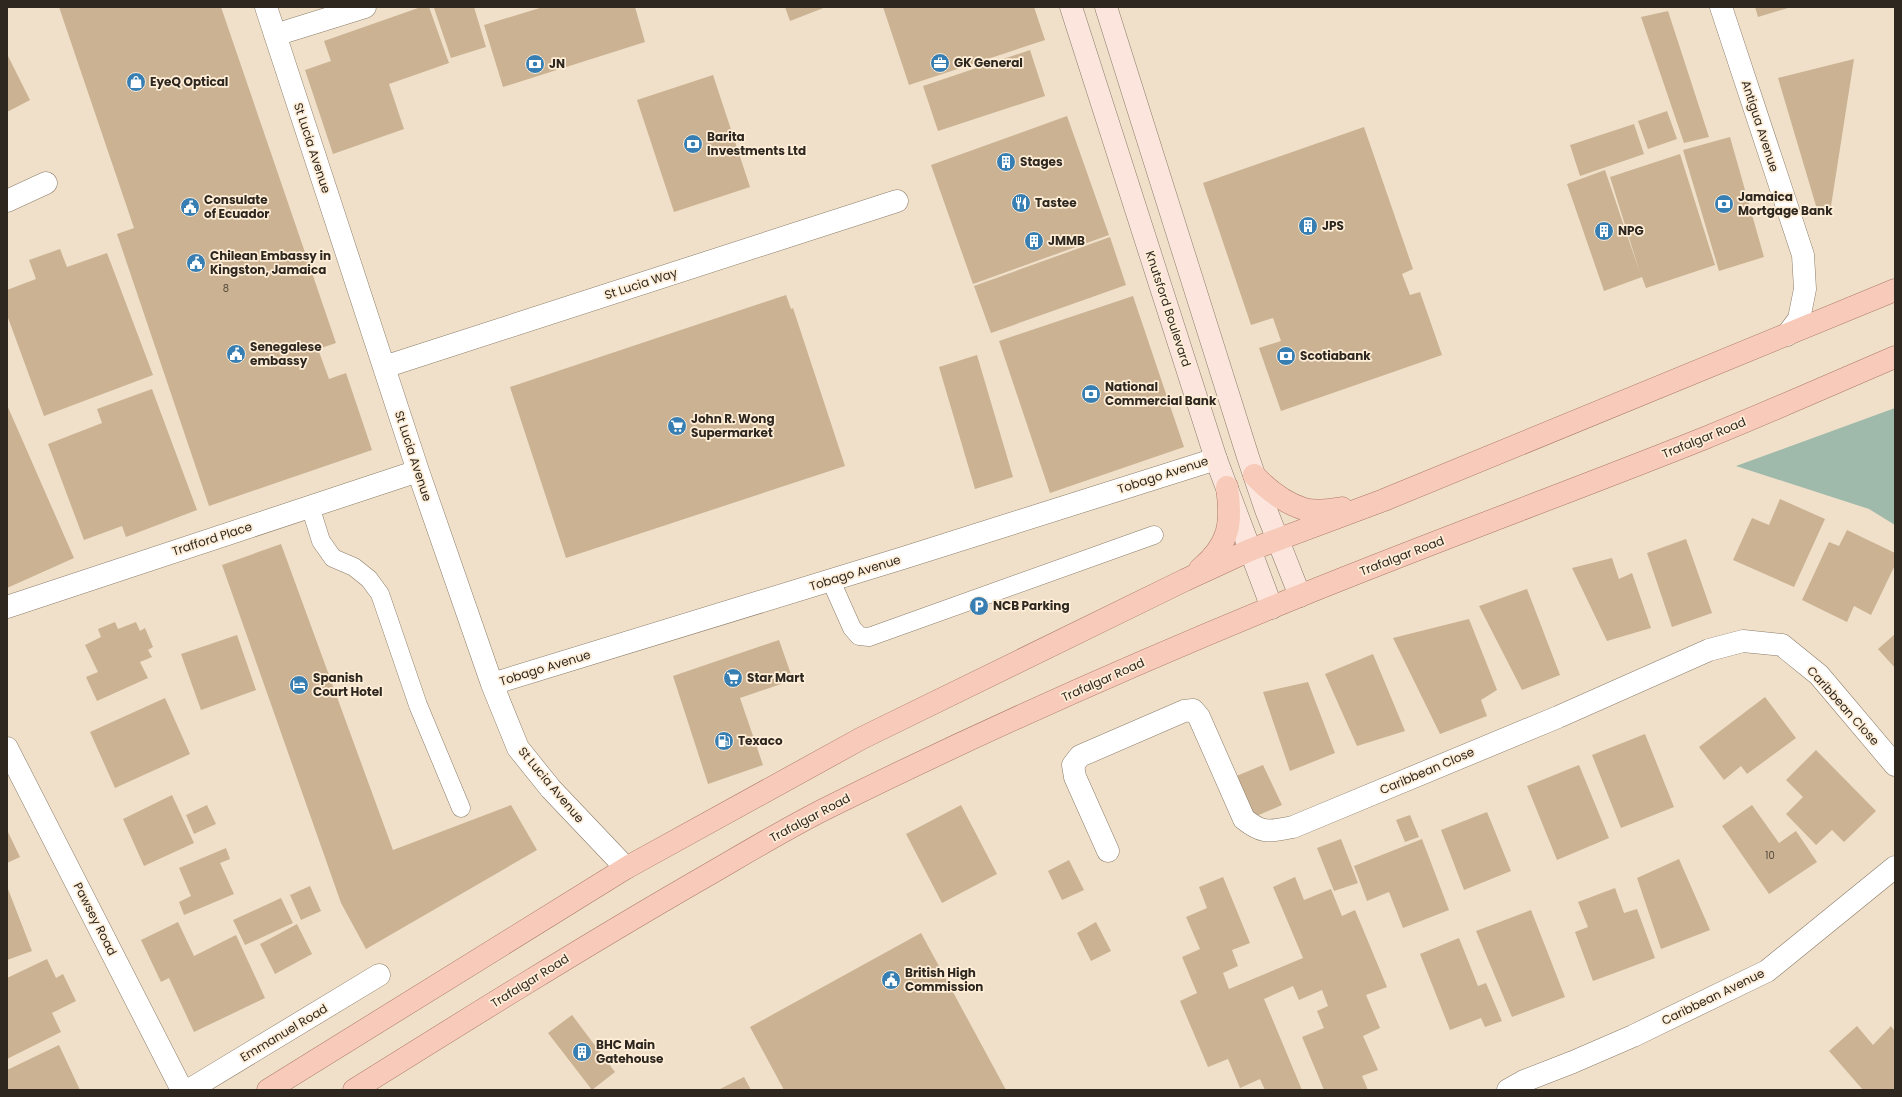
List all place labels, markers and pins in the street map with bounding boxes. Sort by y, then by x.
office icon: GK General [929,52,951,74]
bank icon: JN [524,53,546,75]
place label: GK General [954,54,1023,71]
place label: JN [549,55,565,72]
shop icon: EyeQ Optical [125,71,147,93]
place label: EyeQ Optical [150,73,228,90]
place label: Barita Investments Ltd [707,128,806,159]
bank icon: Barita Investments Ltd [682,133,704,155]
building icon: Stages [995,151,1017,173]
place label: Stages [1020,153,1063,170]
place label: Jamaica Mortgage Bank [1738,188,1833,219]
place label: Consulate of Ecuador [204,191,269,222]
restaurant icon: Tastee [1010,192,1032,214]
bank icon: Jamaica Mortgage Bank [1713,193,1735,215]
place label: Tastee [1035,194,1077,211]
public building icon: Consulate of Ecuador [179,196,201,218]
building icon: JPS [1297,215,1319,237]
place label: JPS [1322,217,1344,234]
building icon: NPG [1593,220,1615,242]
place label: NPG [1618,222,1644,239]
building icon: JMMB [1023,230,1045,252]
place label: JMMB [1048,232,1085,249]
place label: Chilean Embassy in Kingston, Jamaica [210,247,331,278]
public building icon: Chilean Embassy in Kingston, Jamaica [185,252,207,274]
place label: Senegalese embassy [250,338,322,369]
public building icon: Senegalese embassy [225,343,247,365]
bank icon: Scotiabank [1275,345,1297,367]
place label: Scotiabank [1300,347,1371,364]
place label: National Commercial Bank [1105,378,1217,409]
bank icon: National Commercial Bank [1080,383,1102,405]
place label: John R. Wong Supermarket [691,410,775,441]
supermarket icon: John R. Wong Supermarket [666,415,688,437]
parking icon: NCB Parking [968,595,990,617]
place label: NCB Parking [993,597,1070,614]
supermarket icon: Star Mart [722,667,744,689]
place label: Spanish Court Hotel [313,669,383,700]
place label: Star Mart [747,669,804,686]
hotel icon: Spanish Court Hotel [288,674,310,696]
fuel station icon: Texaco [713,730,735,752]
place label: Texaco [738,732,783,749]
place label: British High Commission [905,964,983,995]
public building icon: British High Commission [880,969,902,991]
place label: BHC Main Gatehouse [596,1036,664,1067]
building icon: BHC Main Gatehouse [571,1041,593,1063]

